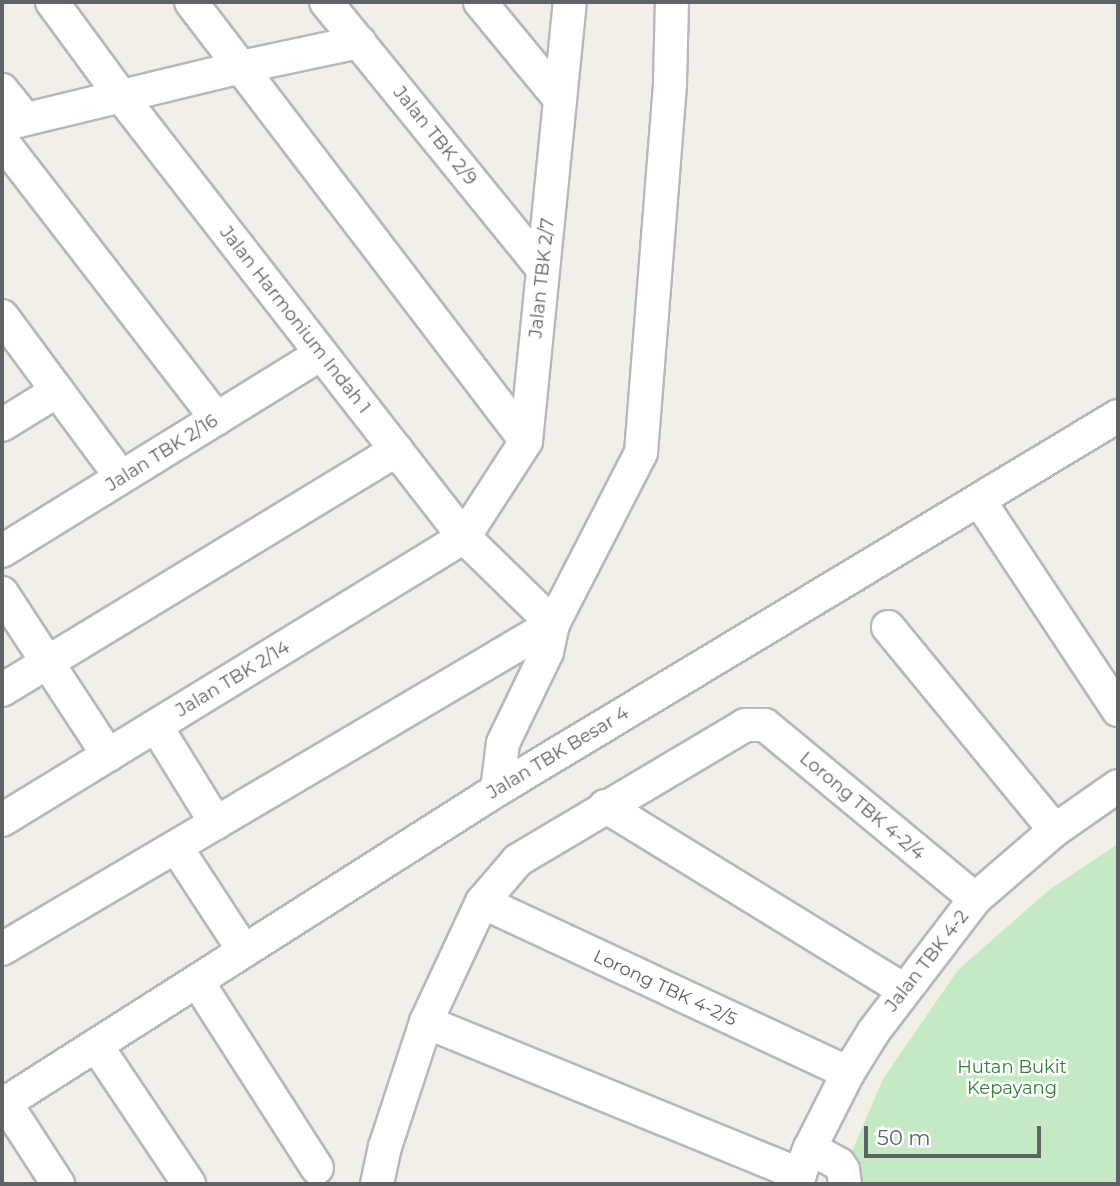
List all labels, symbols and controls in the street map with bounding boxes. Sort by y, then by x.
street label: Jalan TBK 2/9 [389,82,481,190]
street label: Jalan TBK 2/7 [525,217,559,339]
street label: Jalan Harmonium Indah 1 [215,222,375,418]
street label: Jalan TBK 2/16 [102,410,222,496]
street label: Jalan TBK 2/14 [172,637,294,721]
street label: Jalan TBK Besar 4 [483,702,633,804]
street label: Lorong TBK 4-2/4 [795,747,929,865]
street label: Jalan TBK 4-2 [881,906,973,1016]
street label: Lorong TBK 4-2/5 [590,945,740,1031]
park label: Hutan Bukit Kepayang [957,1057,1067,1100]
scale bar [868,1112,1045,1156]
text: 50 m [877,1125,931,1150]

